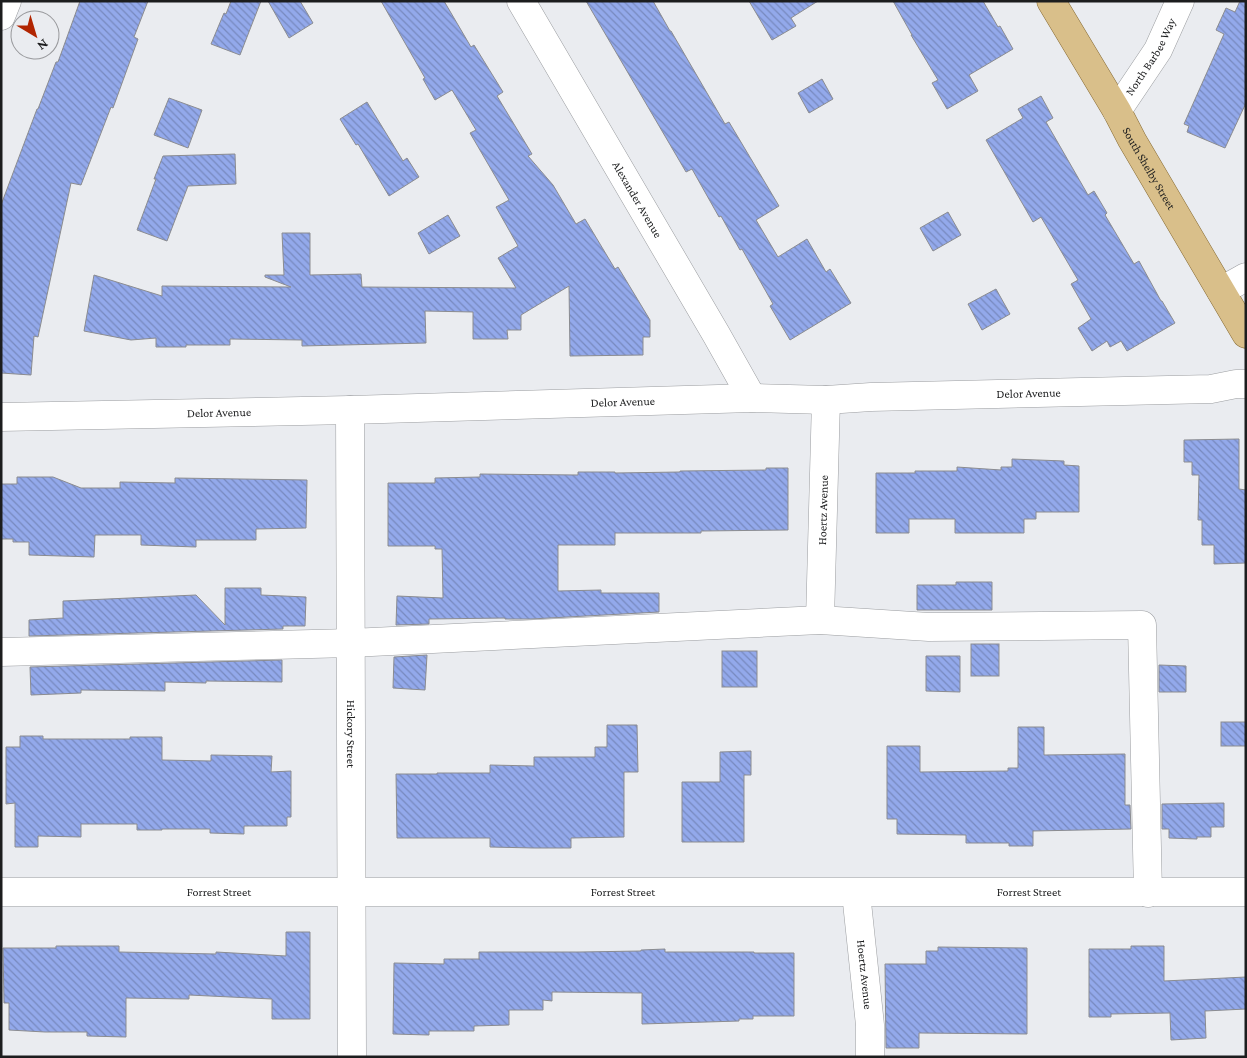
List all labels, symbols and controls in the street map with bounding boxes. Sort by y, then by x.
north arrow [10,10,60,60]
street label: North Barbee Way [1122,15,1179,98]
text: N [34,36,52,55]
street label: South Shelby Street [1120,125,1179,213]
street label: Alexander Avenue [609,159,665,240]
street label: Delor Avenue [996,386,1061,401]
street label: Delor Avenue [590,394,655,410]
street label: Delor Avenue [187,405,251,420]
street label: Hoertz Avenue [815,475,831,545]
street label: Hickory Street [344,700,358,769]
street label: Forrest Street [187,885,252,899]
street label: Forrest Street [591,885,656,899]
street label: Forrest Street [997,885,1062,899]
street label: Hoertz Avenue [854,939,875,1010]

